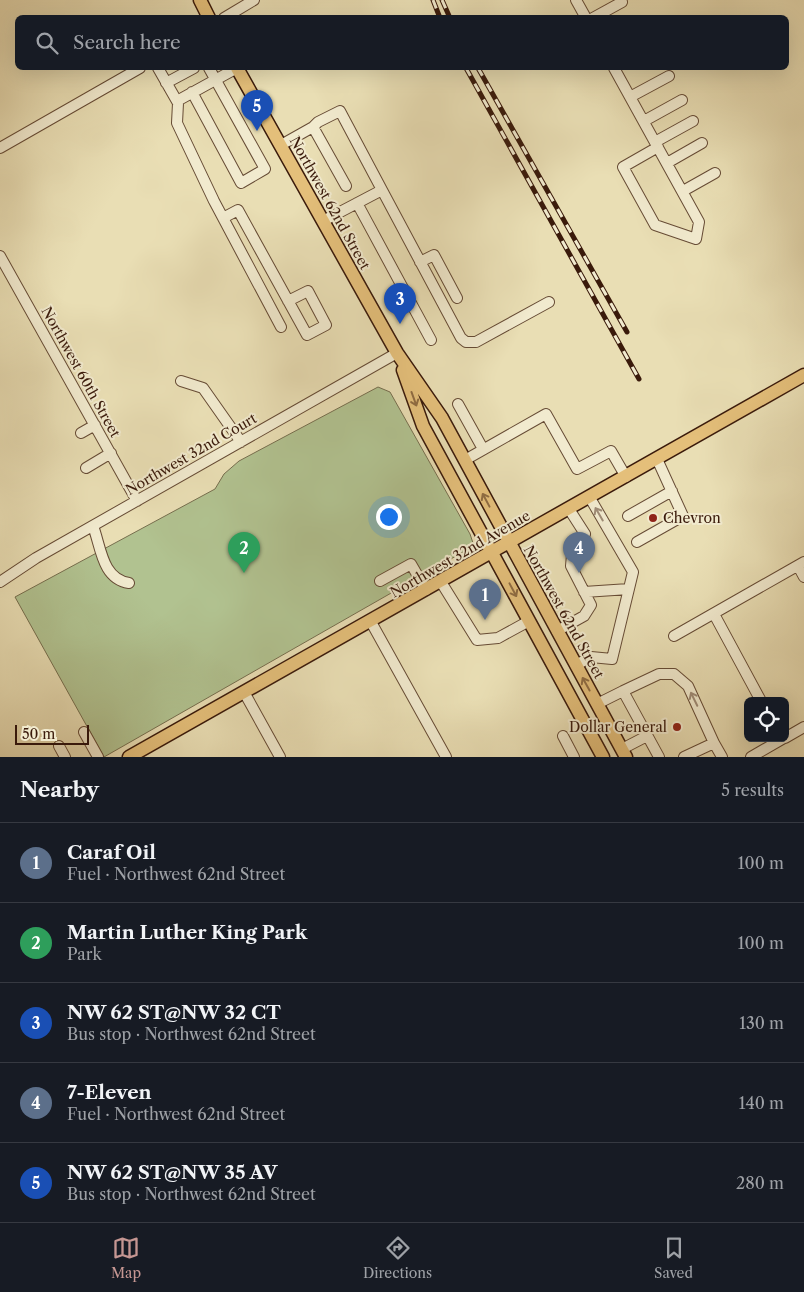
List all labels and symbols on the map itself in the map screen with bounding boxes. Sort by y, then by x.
pin: 5 [241,90,273,131]
street label: Northwest 62nd Street [286,133,374,273]
pin: 3 [384,283,416,324]
street label: Northwest 60th Street [37,303,125,441]
one-way arrow [410,391,419,407]
street label: Northwest 32nd Court [122,409,260,499]
one-way arrow [481,493,491,508]
your location [376,504,402,530]
street label: Northwest 32nd Avenue [387,506,533,601]
one-way arrow [593,507,603,521]
place label: Chevron [663,509,721,527]
marker: Chevron [647,512,659,524]
pin: 2 [228,532,260,573]
pin: 4 [563,532,595,573]
street label: Northwest 62nd Street [520,542,608,682]
pin: 1 [469,579,501,620]
one-way arrow [508,582,518,597]
one-way arrow [581,676,591,691]
one-way arrow [689,692,699,707]
place label: Dollar General [569,718,667,736]
marker: Dollar General [671,721,683,733]
scale bar [15,722,89,745]

